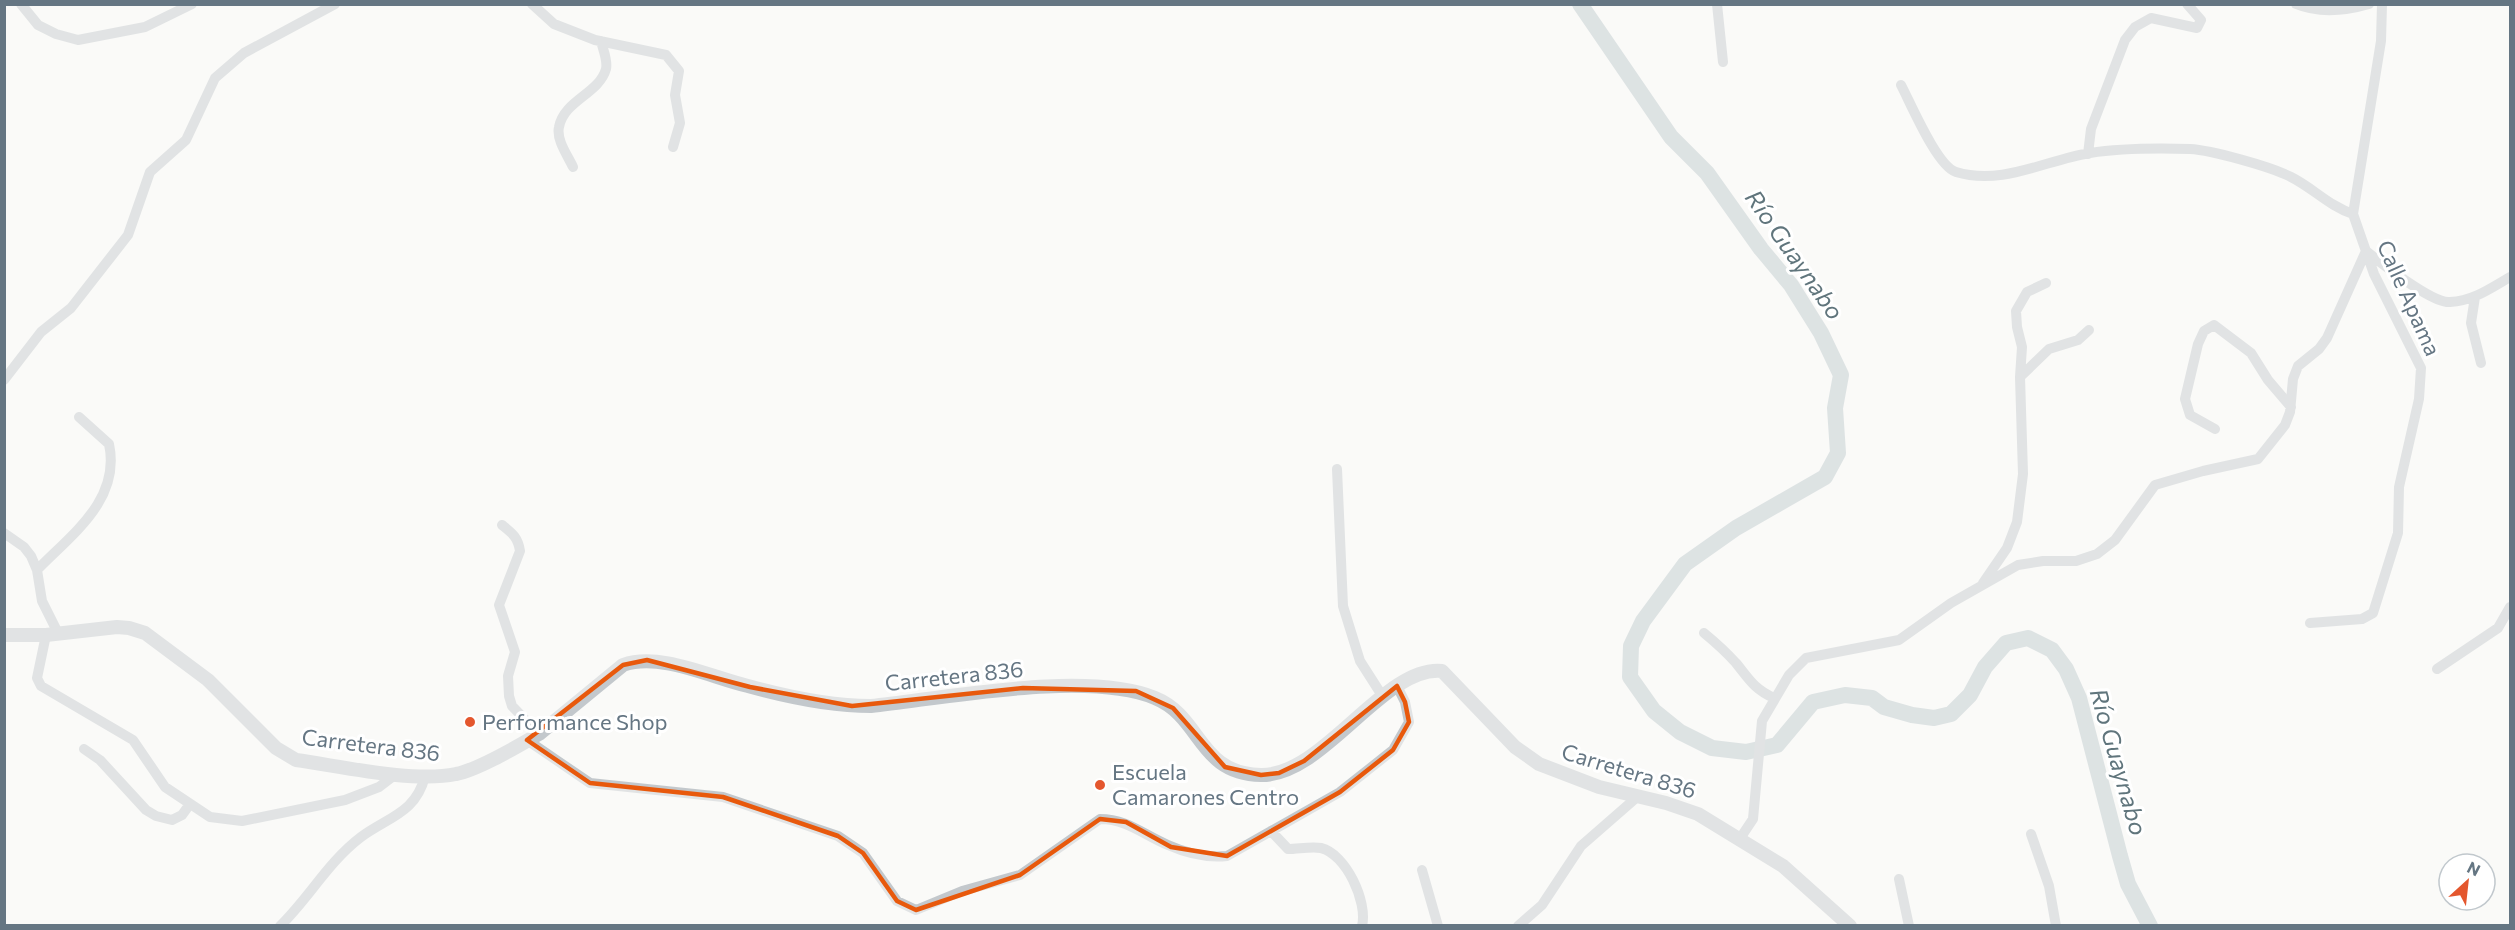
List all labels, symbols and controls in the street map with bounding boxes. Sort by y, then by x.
water label: Río Guaynabo [1740,184,1851,325]
street label: Calle Apama [2372,236,2447,360]
street label: Carretera 836 [883,655,1025,696]
water label: Río Guaynabo [2085,685,2154,838]
place label: Performance Shop [482,708,668,735]
marker: Performance Shop [463,715,477,729]
street label: Carretera 836 [300,723,442,766]
street label: Carretera 836 [1559,737,1700,804]
place label: Escuela Camarones Centro [1112,758,1299,810]
marker: Escuela Camarones Centro [1093,778,1107,792]
north arrow [2437,852,2497,912]
text: N [2464,857,2484,879]

